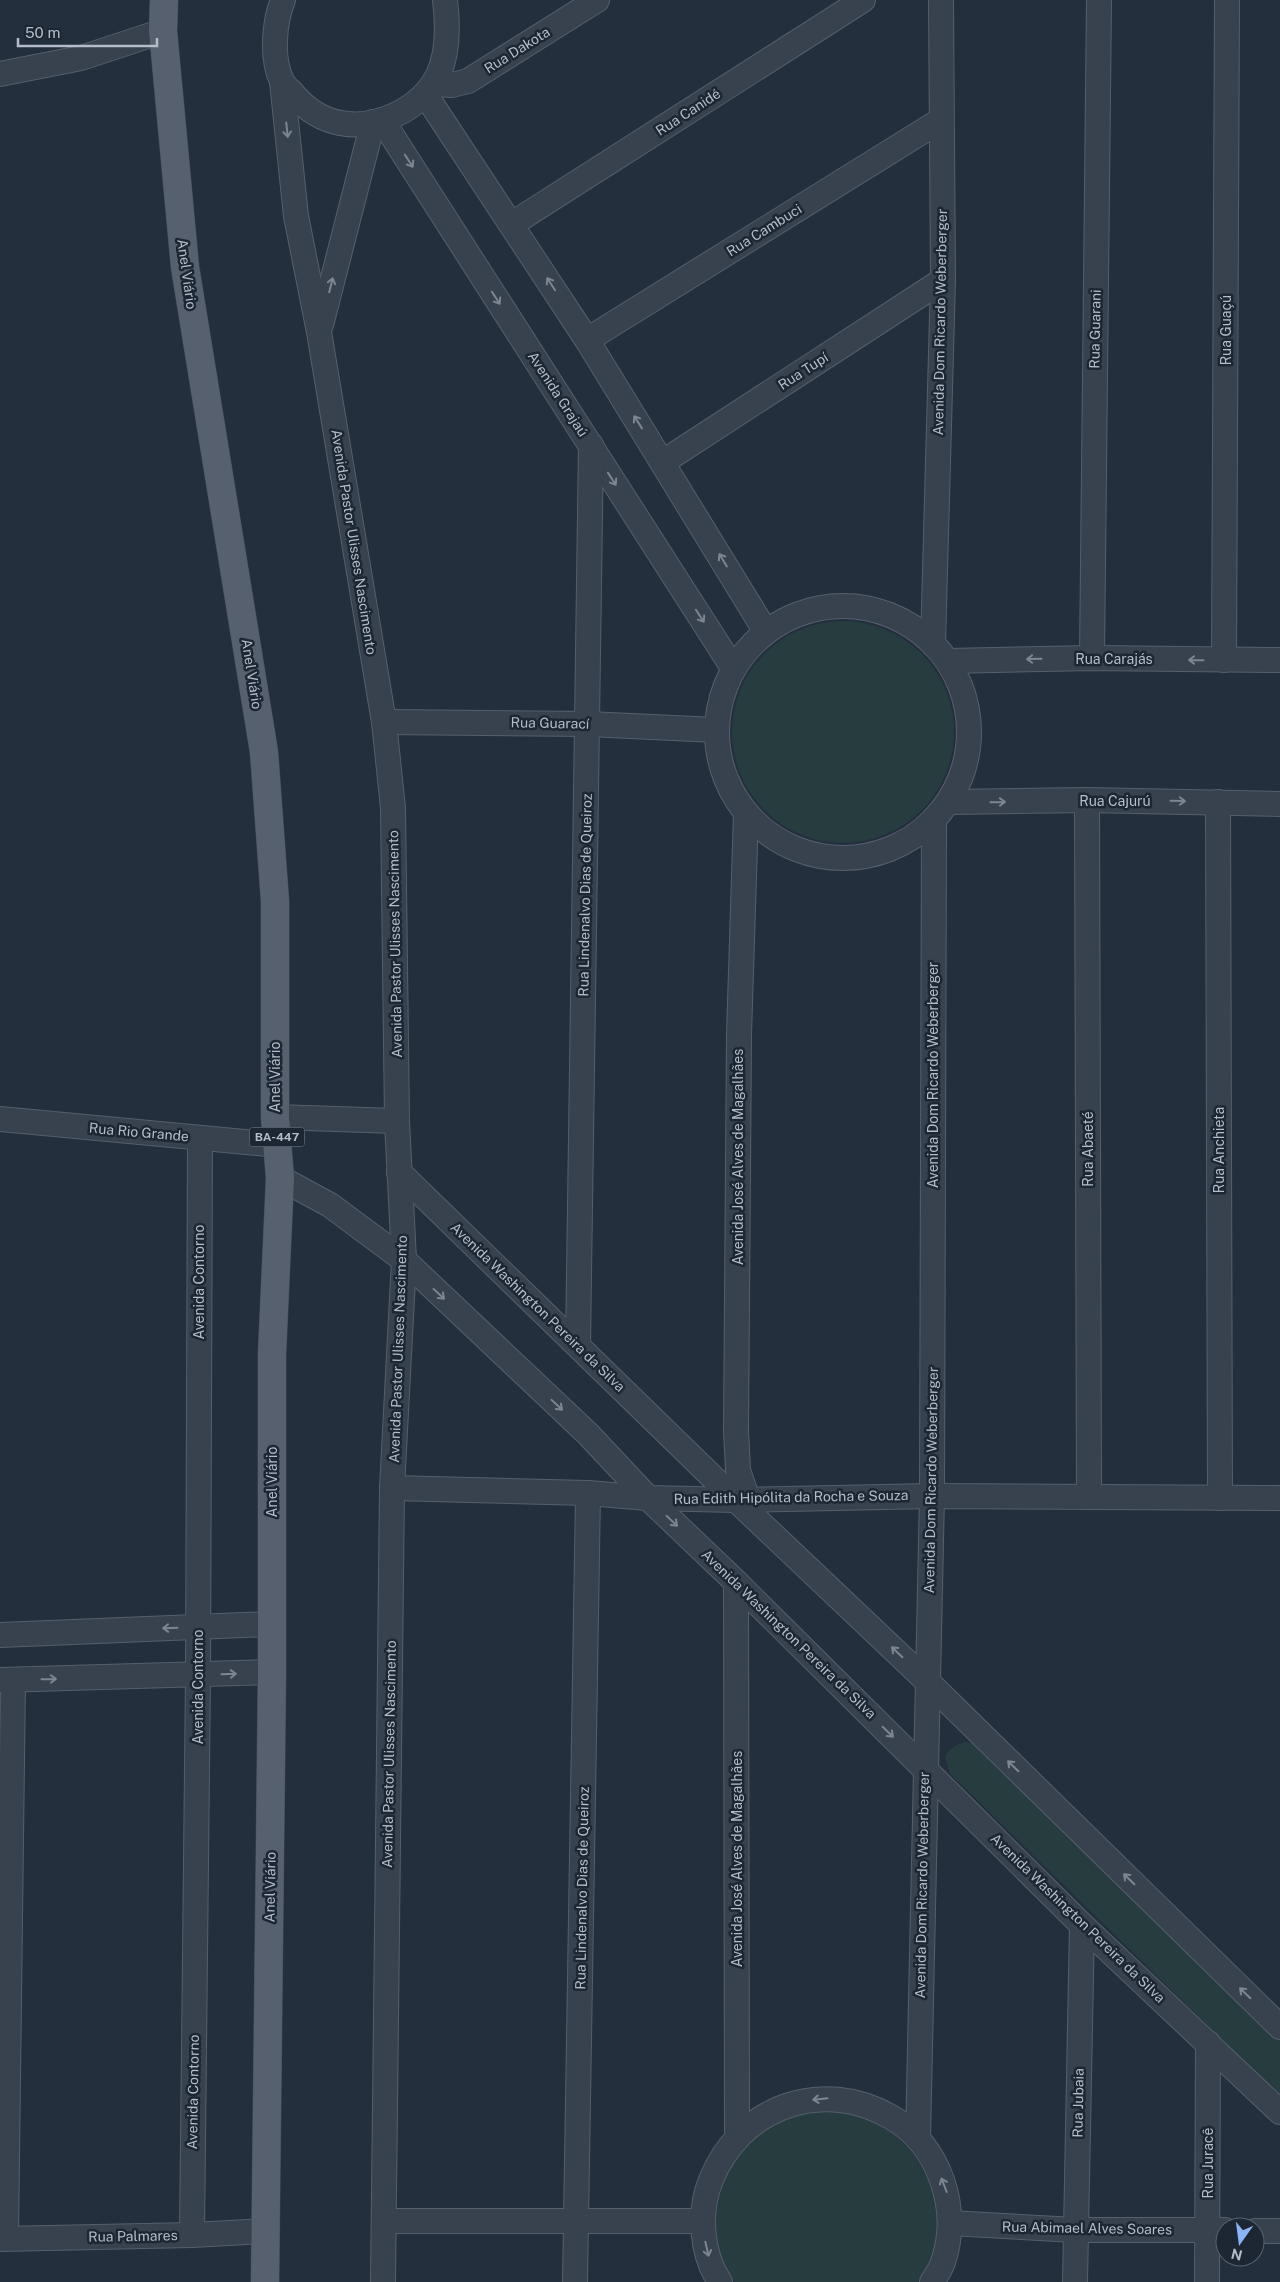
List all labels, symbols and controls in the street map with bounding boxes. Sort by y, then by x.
scale bar [18,15,156,47]
text: 50 m [25,24,60,41]
street label: Rua Dakota [481,24,553,76]
street label: Rua Canidé [653,85,723,139]
one-way arrow [283,122,292,138]
one-way arrow [403,154,414,168]
street label: Rua Cambuci [724,201,804,259]
street label: Avenida Dom Ricardo Weberberger [930,209,950,435]
street label: Anel Viário [174,238,200,310]
one-way arrow [327,277,336,293]
one-way arrow [546,277,556,291]
street label: Rua Guarani [1086,289,1104,369]
one-way arrow [492,290,502,304]
street label: Rua Guaçú [1218,295,1234,365]
street label: Avenida Grajaú [525,349,591,439]
street label: Rua Tupí [775,349,831,393]
one-way arrow [632,415,642,429]
street label: Avenida Pastor Ulisses Nascimento [328,428,380,656]
one-way arrow [608,471,618,485]
one-way arrow [717,554,727,568]
one-way arrow [695,608,705,622]
street label: Anel Viário [239,638,265,710]
street label: Rua Carajás [1075,651,1153,667]
one-way arrow [1026,654,1042,664]
one-way arrow [1189,655,1205,664]
street label: Rua Guarací [511,714,590,732]
street label: Rua Lindenalvo Dias de Queiroz [575,793,595,997]
street label: Rua Cajurú [1079,793,1151,809]
one-way arrow [990,797,1006,806]
one-way arrow [1170,797,1186,806]
street label: Avenida Pastor Ulisses Nascimento [385,830,405,1058]
street label: Avenida Dom Ricardo Weberberger [925,962,941,1188]
street label: Anel Viário [267,1042,283,1112]
street label: Avenida José Alves de Magalhães [730,1049,746,1265]
street label: Rua Anchieta [1211,1107,1227,1193]
street label: Rua Abaeté [1080,1111,1096,1187]
street label: Rua Rio Grande [88,1120,190,1144]
road number: BA-447 [250,1128,304,1146]
street label: Avenida Washington Pereira da Silva [448,1219,628,1395]
street label: Avenida Contorno [191,1224,207,1339]
street label: Avenida Pastor Ulisses Nascimento [386,1235,410,1463]
one-way arrow [433,1288,446,1300]
street label: Avenida Dom Ricardo Weberberger [921,1367,941,1593]
one-way arrow [551,1399,564,1411]
street label: Anel Viário [264,1447,280,1517]
street label: Rua Edith Hipólita da Rocha e Souza [673,1487,909,1507]
one-way arrow [665,1515,678,1527]
street label: Avenida Washington Pereira da Silva [699,1546,879,1722]
one-way arrow [162,1624,178,1633]
street label: Avenida Contorno [190,1629,206,1744]
street label: Avenida Pastor Ulisses Nascimento [379,1640,399,1868]
one-way arrow [890,1646,903,1658]
one-way arrow [220,1669,236,1678]
one-way arrow [40,1674,56,1683]
one-way arrow [882,1726,895,1738]
street label: Avenida José Alves de Magalhães [729,1751,745,1967]
one-way arrow [1007,1759,1019,1772]
street label: Avenida Dom Ricardo Weberberger [912,1772,932,1998]
street label: Rua Lindenalvo Dias de Queiroz [572,1786,592,1990]
street label: Avenida Washington Pereira da Silva [988,1830,1168,2006]
street label: Anel Viário [261,1851,279,1923]
one-way arrow [1123,1873,1135,1885]
one-way arrow [1239,1987,1251,1999]
street label: Avenida Contorno [184,2034,202,2150]
street label: Rua Jubaia [1069,2068,1087,2138]
one-way arrow [812,2094,828,2104]
street label: Rua Juracê [1200,2128,1216,2198]
one-way arrow [939,2178,948,2193]
north arrow [1215,2217,1265,2267]
street label: Rua Abimael Alves Soares [1002,2219,1172,2237]
street label: Rua Palmares [88,2227,178,2245]
one-way arrow [703,2240,712,2256]
text: N [1230,2246,1244,2264]

